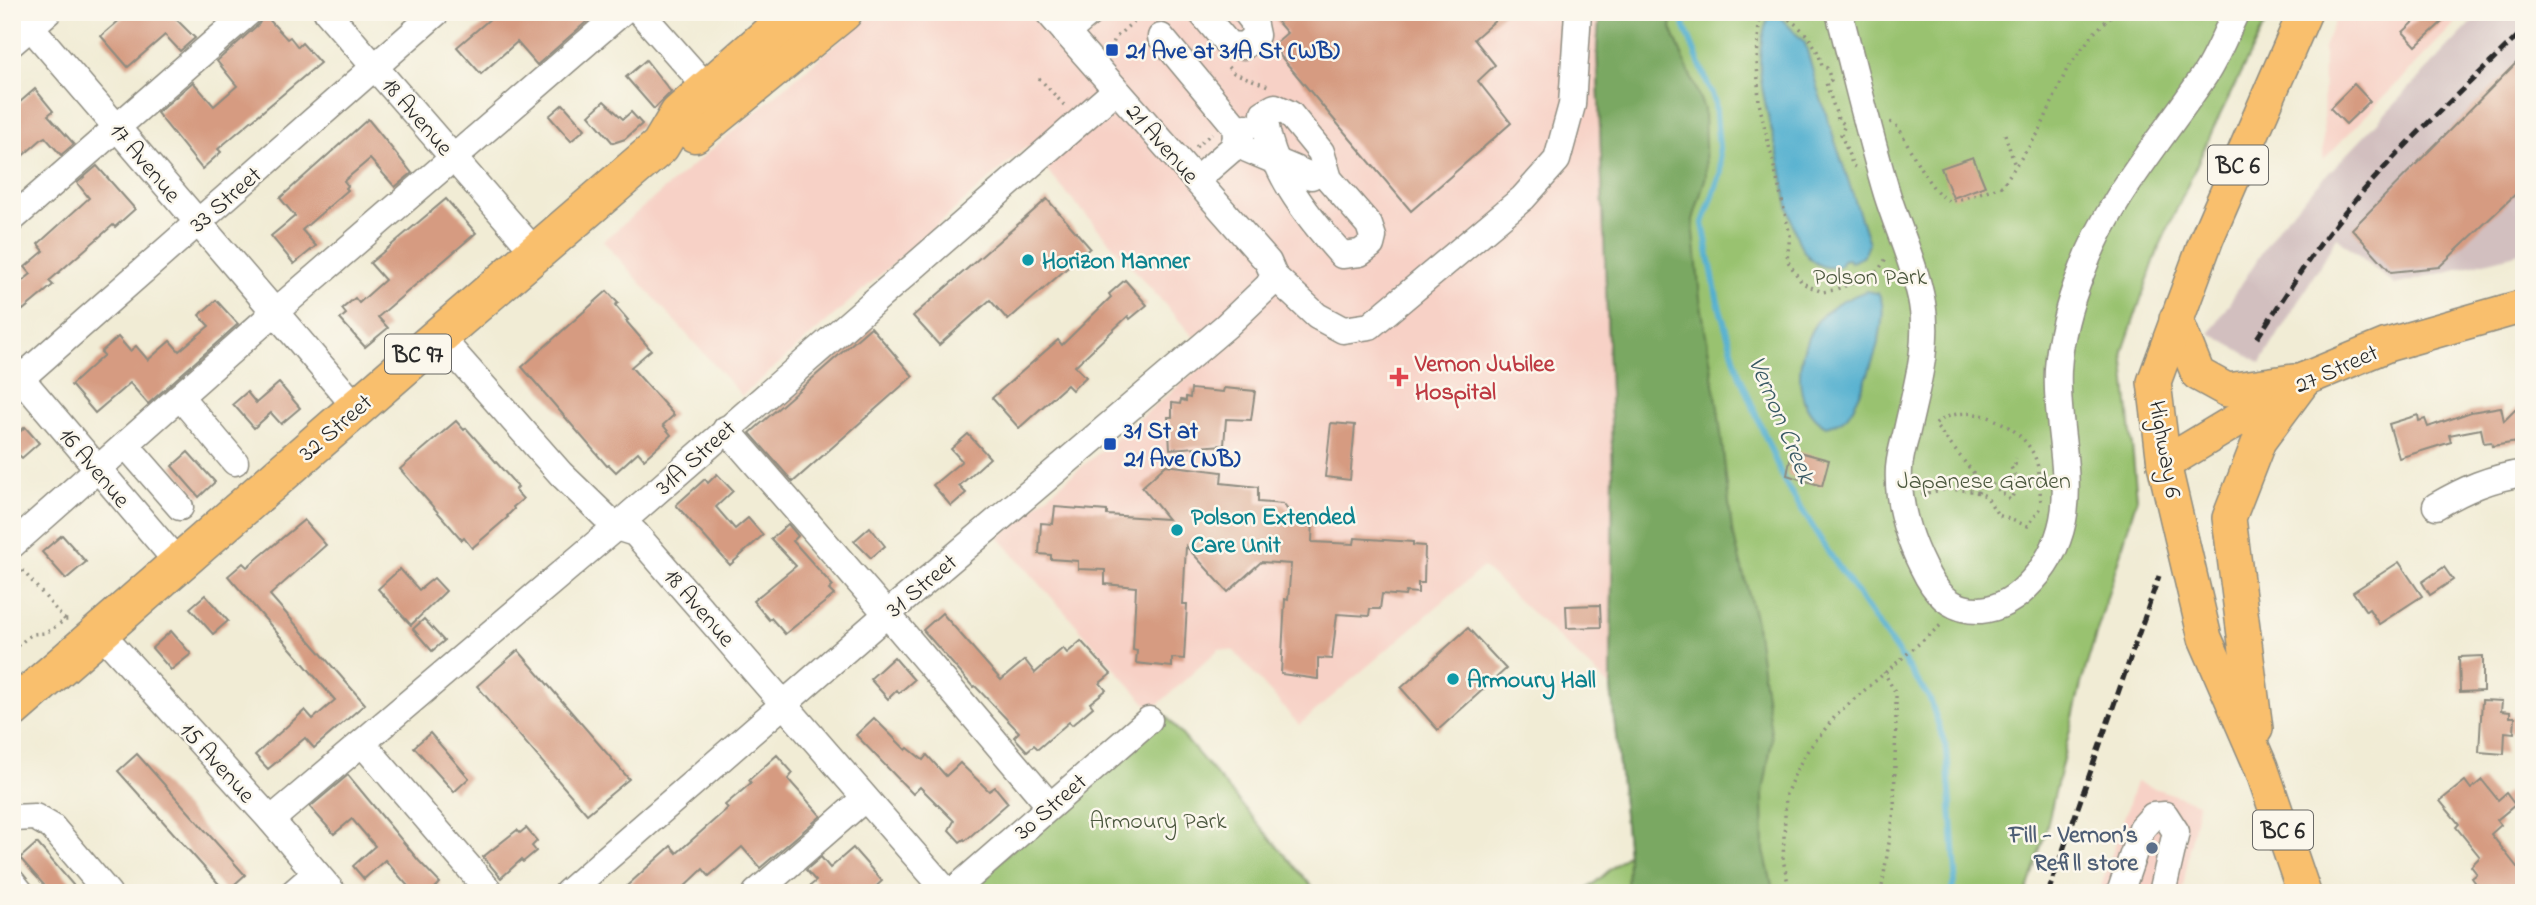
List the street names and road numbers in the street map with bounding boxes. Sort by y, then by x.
street label: 18 Avenue [372,71,460,165]
street label: 21 Avenue [1116,96,1206,193]
street label: 17 Avenue [100,116,188,212]
road number: BC 6 [2208,146,2268,184]
street label: 33 Street [183,159,271,242]
road number: BC 97 [385,334,451,374]
street label: 27 Street [2290,336,2384,404]
street label: 32 Street [292,387,381,471]
street label: Highway 6 [2137,398,2189,501]
street label: 31A Street [648,413,745,505]
street label: 16 Avenue [49,421,137,517]
street label: 31 Street [879,547,966,627]
street label: 18 Avenue [654,562,742,656]
street label: 15 Avenue [170,715,262,812]
street label: 30 Street [1007,766,1096,850]
road number: BC 6 [2253,810,2313,850]

